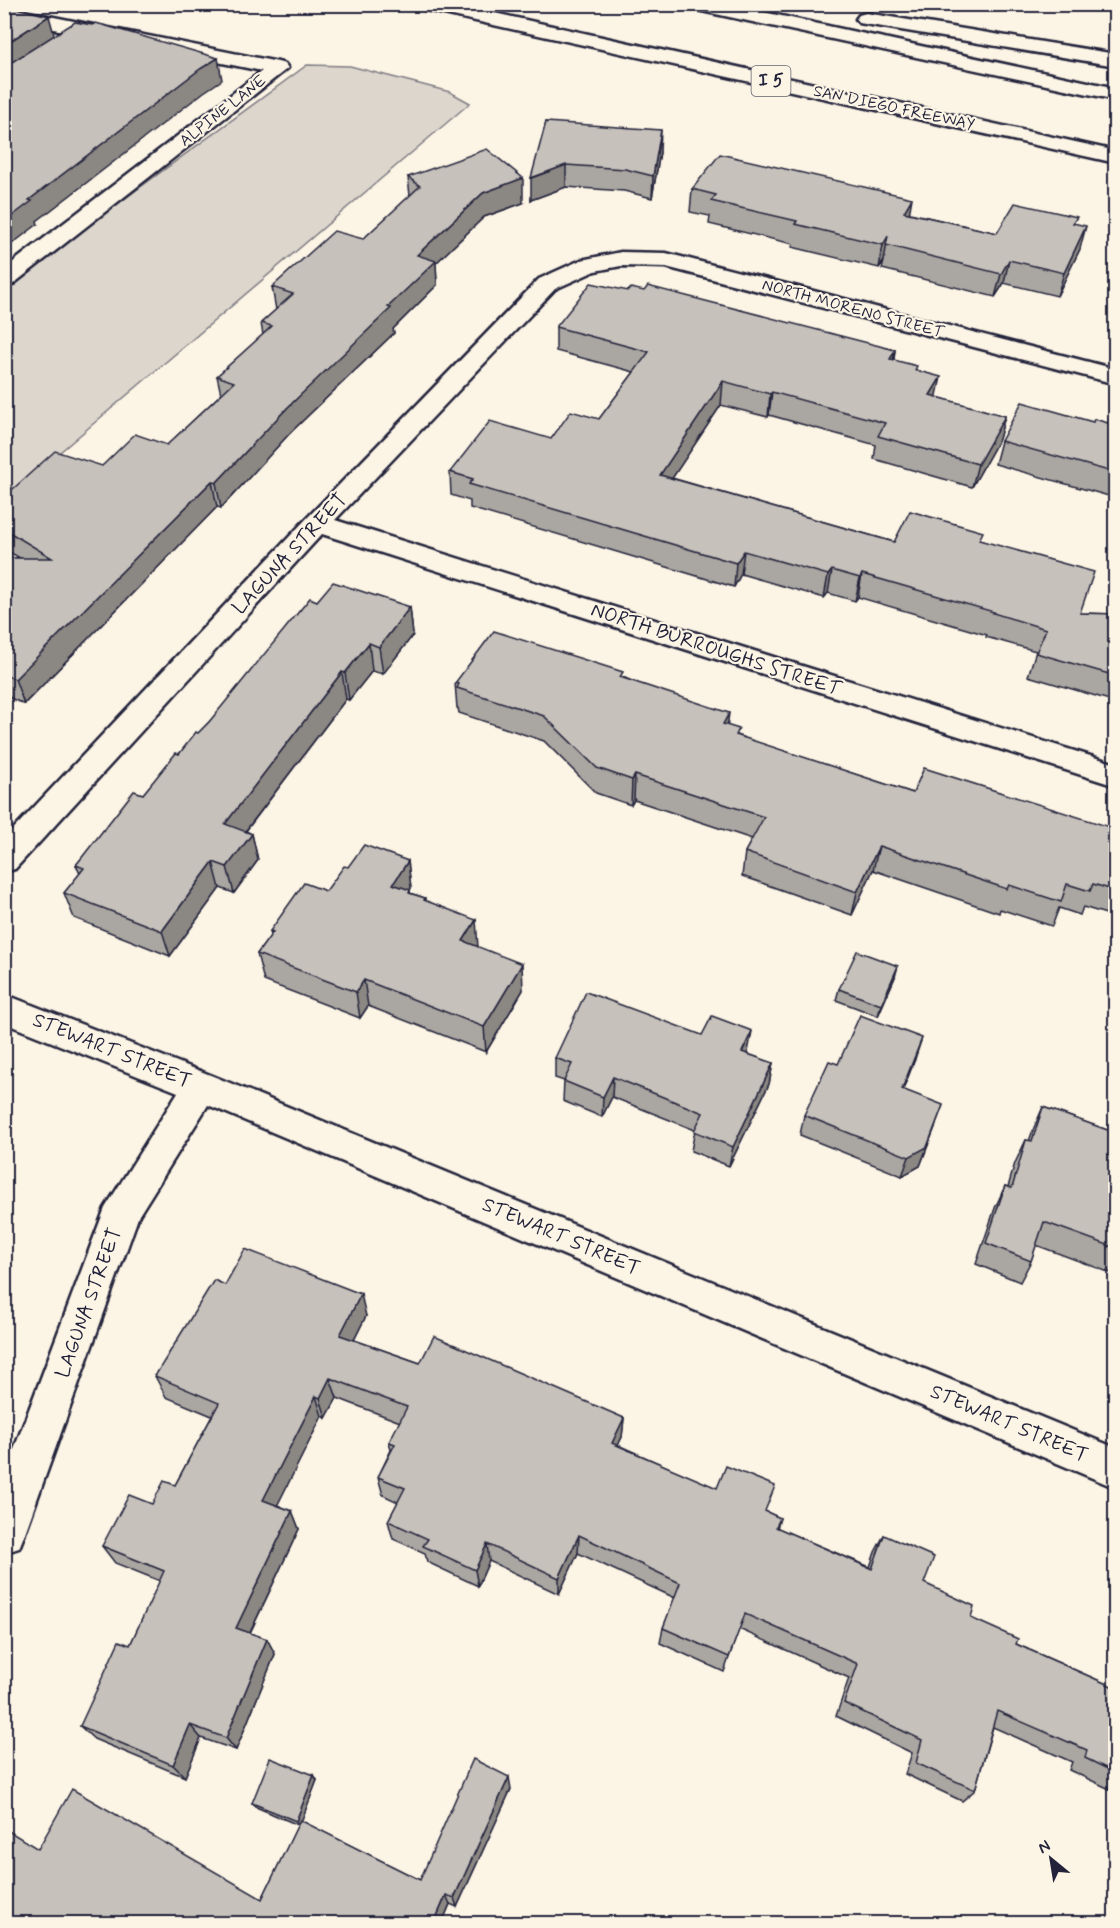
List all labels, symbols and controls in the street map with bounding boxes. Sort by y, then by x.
road number: I 5 [752,66,790,96]
street label: ALPINE LANE [175,71,271,151]
street label: SAN DIEGO FREEWAY [811,81,977,135]
street label: NORTH MORENO STREET [760,275,947,344]
street label: LAGUNA STREET [226,487,354,621]
street label: NORTH BURROUGHS STREET [587,597,846,704]
street label: STEWART STREET [29,1007,195,1095]
street label: STEWART STREET [478,1192,644,1282]
street label: LAGUNA STREET [49,1224,129,1382]
street label: STEWART STREET [926,1379,1092,1469]
north arrow [1021,1829,1081,1889]
text: N [1034,1836,1054,1859]

